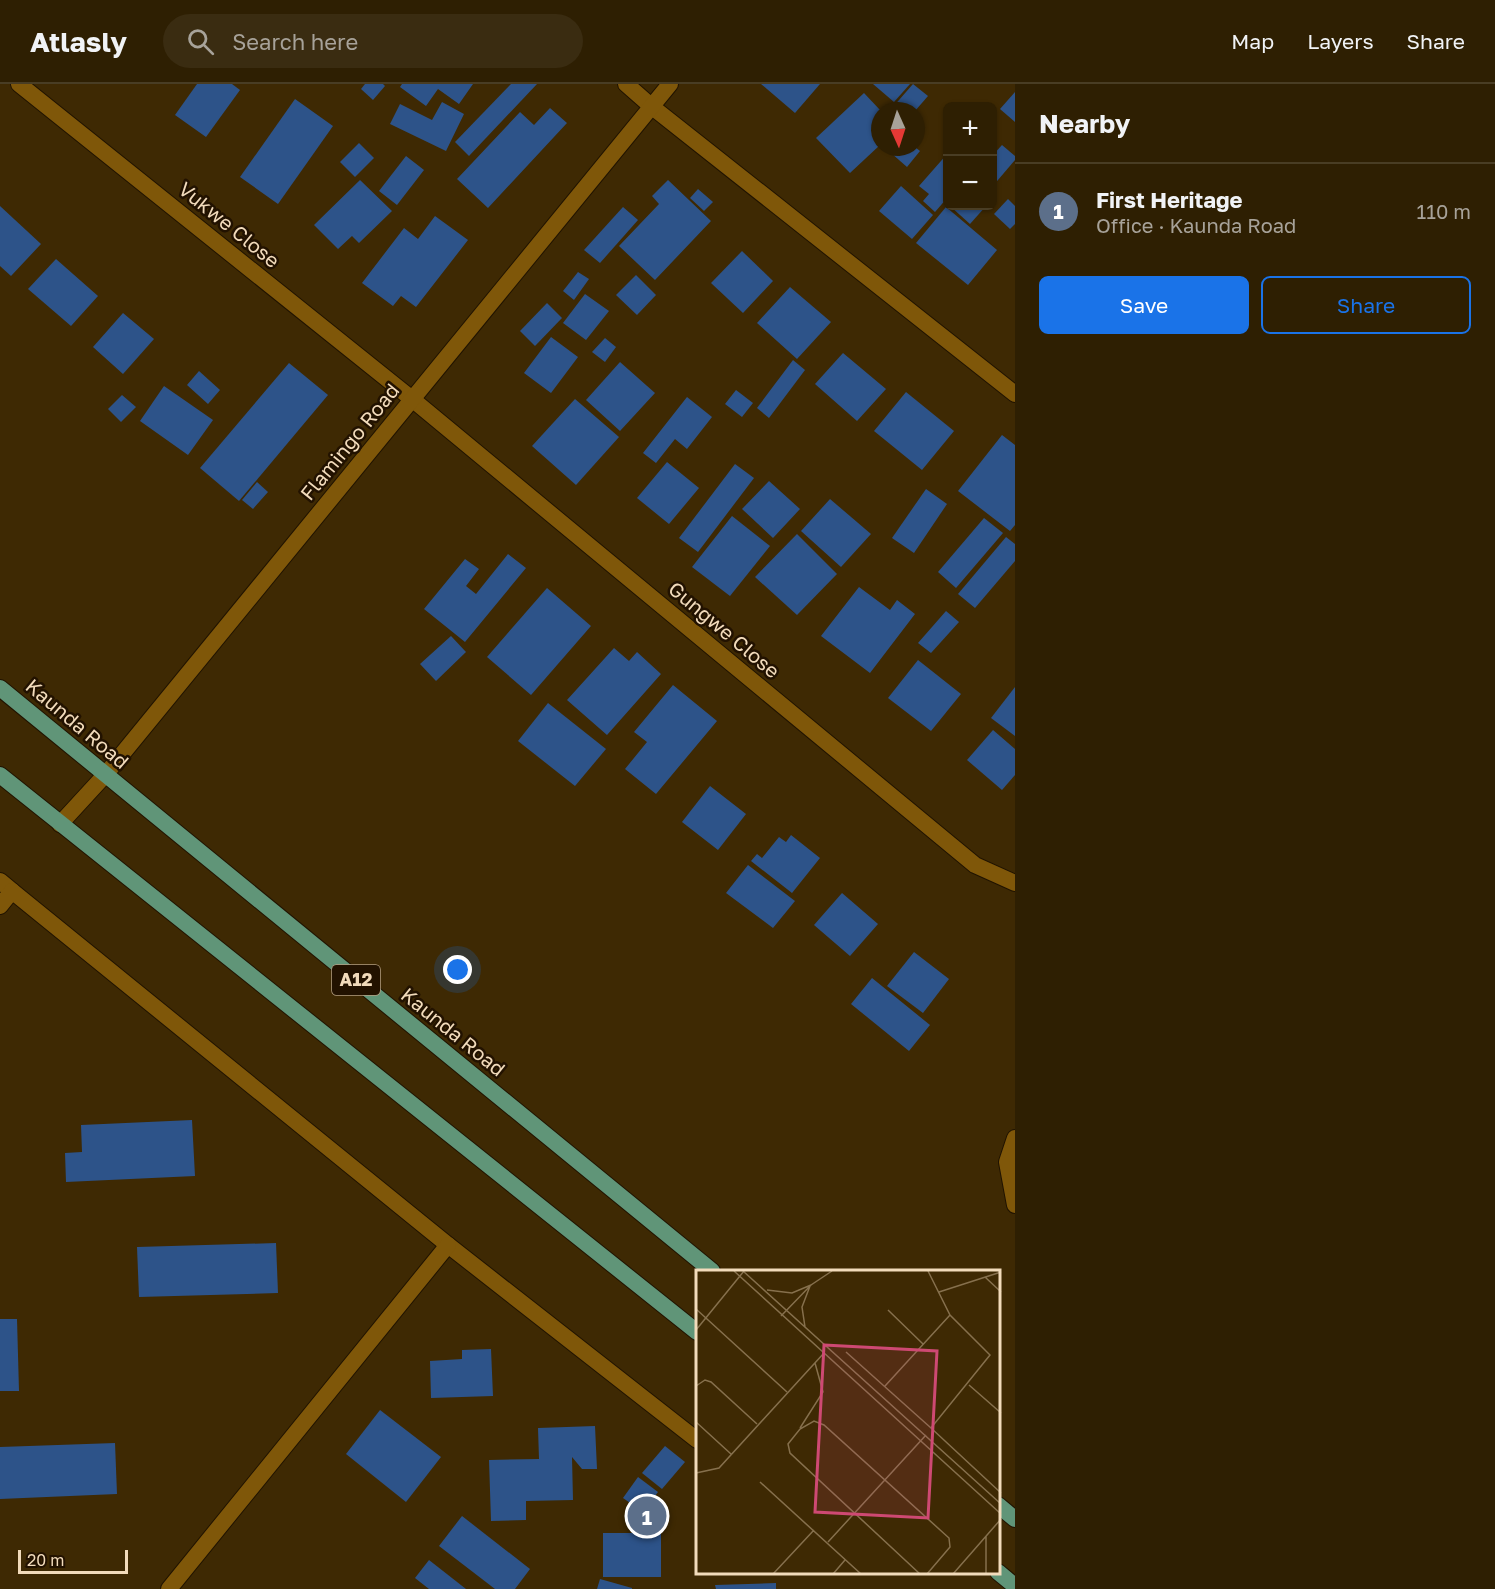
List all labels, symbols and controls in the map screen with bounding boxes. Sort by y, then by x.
search box [163,14,583,68]
text: Atlasly [30,25,127,58]
icon: search [184,25,217,58]
text: Search here [232,28,358,55]
text: Map [1231,28,1274,54]
text: Layers [1307,28,1374,54]
text: Share [1407,28,1465,54]
north arrow [871,102,925,156]
map controls [943,102,997,210]
button: + [943,102,997,156]
text: Nearby [1039,108,1130,139]
button: − [943,156,997,210]
street label: Vukwe Close [174,176,285,272]
text: First Heritage [1096,186,1243,213]
text: 1 [1053,199,1064,223]
text: 110 m [1417,199,1471,223]
text: Office · Kaunda Road [1096,213,1296,237]
button: Save [1039,276,1249,334]
button: Share [1261,276,1471,334]
street label: Flamingo Road [295,378,404,505]
street label: Gungwe Close [664,576,785,683]
street label: Kaunda Road [21,673,134,773]
your location [443,955,472,984]
road number: A12 [332,965,380,995]
street label: Kaunda Road [397,982,510,1080]
inset map [696,1270,1000,1574]
pin: 1 [628,1494,666,1538]
scale bar [18,1547,128,1574]
text: 20 m [27,1550,64,1570]

